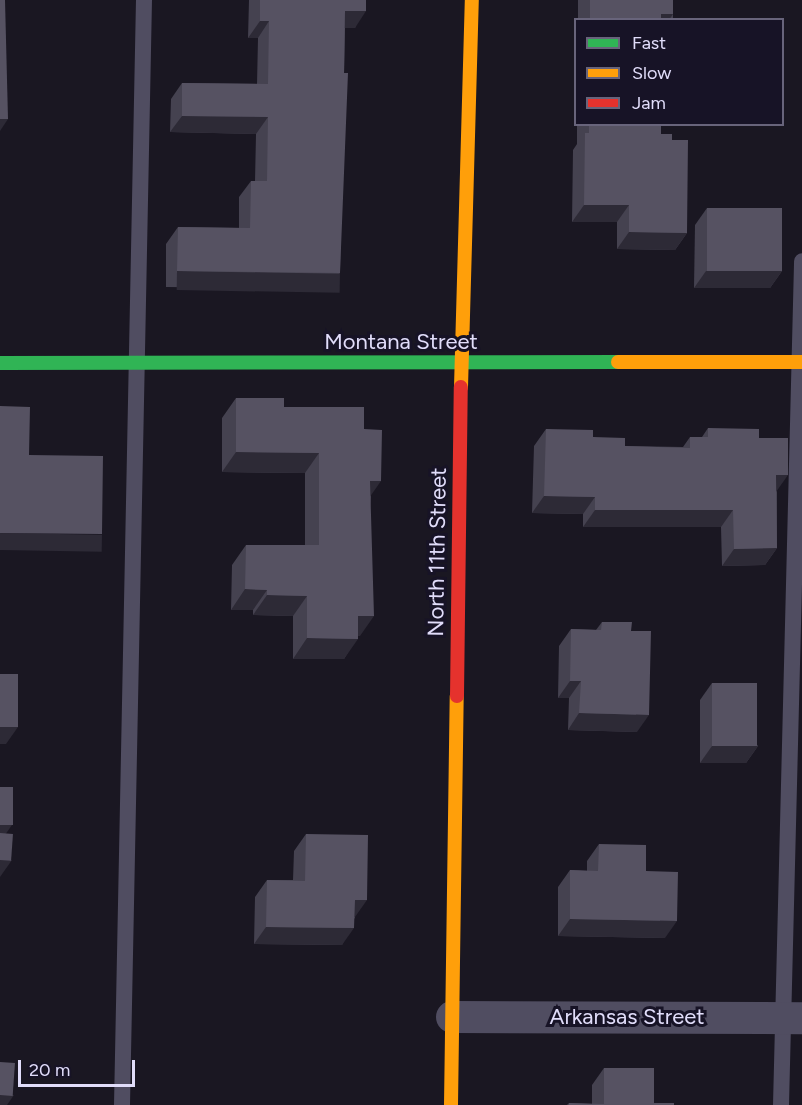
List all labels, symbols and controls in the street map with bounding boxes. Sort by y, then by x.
legend [574,18,784,126]
text: Fast [632,32,666,54]
text: Slow [632,62,671,84]
text: Jam [632,92,666,114]
street label: Montana Street [324,329,478,355]
street label: North 11th Street [422,467,452,637]
street label: Arkansas Street [549,1004,705,1030]
scale bar [21,1048,138,1086]
text: 20 m [29,1059,70,1081]

